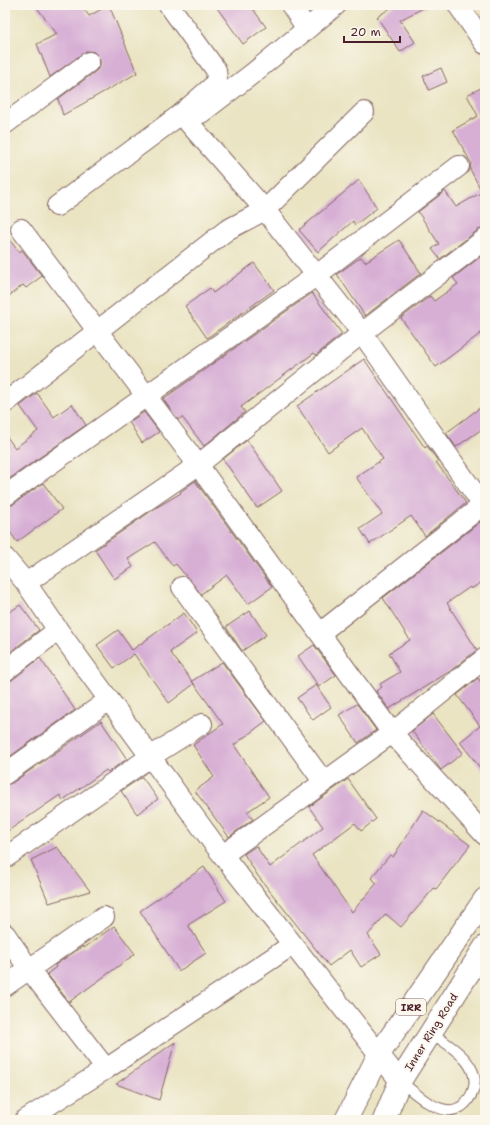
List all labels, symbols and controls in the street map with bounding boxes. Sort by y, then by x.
scale bar [344,18,400,44]
text: 20 m [350,24,381,40]
street label: Inner Ring Road [401,990,461,1074]
road number: IRR [396,999,426,1015]

